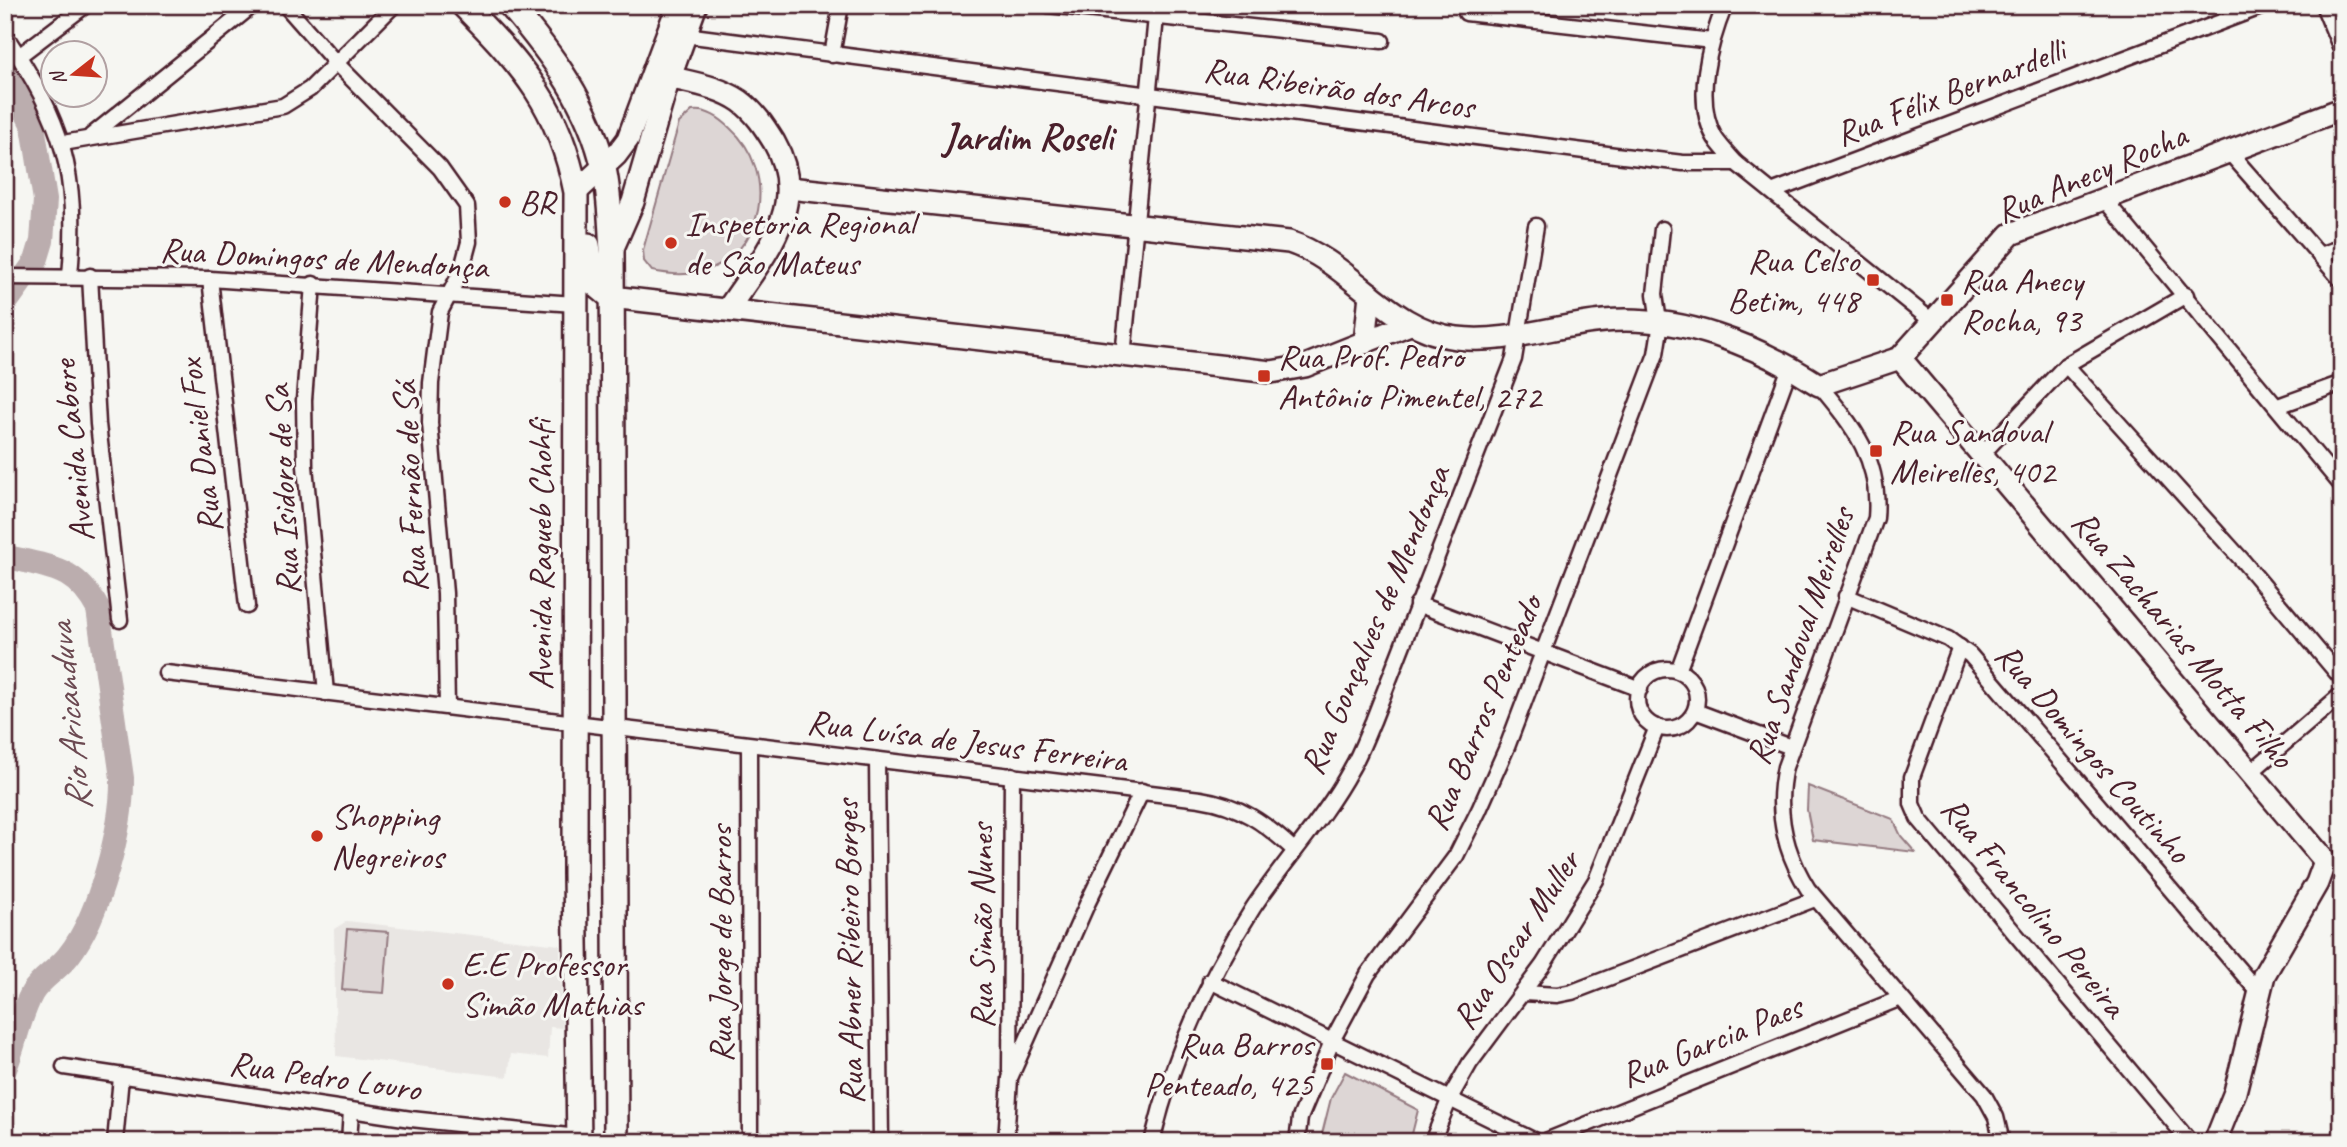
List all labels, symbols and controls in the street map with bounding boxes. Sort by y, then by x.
street label: Rua Félix Bernardelli [1829,26,2075,156]
north arrow [38,38,108,108]
street label: Rua Ribeirão dos Arcos [1201,47,1480,130]
text: N [45,66,72,88]
street label: Rua Anecy Rocha [1989,112,2195,233]
district label: Jardim Roseli [940,114,1118,161]
place label: BR [519,180,558,225]
marker: BR [497,194,513,210]
place label: Inspetoria Regional de São Mateus [685,201,921,286]
street label: Rua Domingos de Mendonça [159,227,492,289]
marker: Inspetoria Regional de São Mateus [663,235,679,251]
place label: Rua Celso Betim, 448 [1727,238,1862,323]
place label: Rua Anecy Rocha, 93 [1961,258,2086,343]
marker: Rua Celso Betim, 448 [1865,272,1881,288]
marker: Rua Anecy Rocha, 93 [1939,292,1955,308]
place label: Rua Prof. Pedro Antônio Pimentel, 272 [1278,334,1544,419]
street label: Rua Daniel Fox [167,353,233,536]
street label: Avenida Cabore [41,355,105,544]
marker: Rua Prof. Pedro Antônio Pimentel, 272 [1256,368,1272,384]
street label: Rua Fernão de Sá [382,377,438,594]
street label: Rua Isidoro de Sa [255,381,311,596]
place label: Rua Sandoval Meirelles, 402 [1890,409,2058,494]
street label: Avenida Ragueb Chohfi [518,416,563,690]
marker: Rua Sandoval Meirelles, 402 [1868,443,1884,459]
street label: Rua Gonçalves de Mendonça [1290,456,1461,781]
street label: Rua Sandoval Meirelles [1735,499,1866,770]
street label: Rua Zacharias Motta Filho [2062,501,2305,779]
street label: Rua Barros Penteado [1413,585,1554,837]
water label: Rio Aricanduva [35,617,102,813]
street label: Rua Domingos Coutinho [1985,634,2202,874]
street label: Rua Luísa de Jesus Ferreira [805,699,1131,783]
street label: Rua Francolino Pereira [1931,787,2139,1029]
place label: Shopping Negreiros [331,794,447,879]
street label: Rua Abner Ribeiro Borges [824,796,874,1105]
street label: Rua Simão Nunes [959,820,1004,1029]
street label: Rua Jorge de Barros [698,823,743,1062]
marker: Shopping Negreiros [309,828,325,844]
street label: Rua Oscar Muller [1441,840,1592,1038]
place label: E.E Professor Simão Mathias [462,942,646,1027]
marker: E.E Professor Simão Mathias [440,976,456,992]
street label: Rua Garcia Paes [1614,983,1811,1098]
place label: Rua Barros Penteado, 425 [1144,1022,1316,1107]
street label: Rua Pedro Louro [226,1040,425,1112]
marker: Rua Barros Penteado, 425 [1319,1056,1335,1072]

